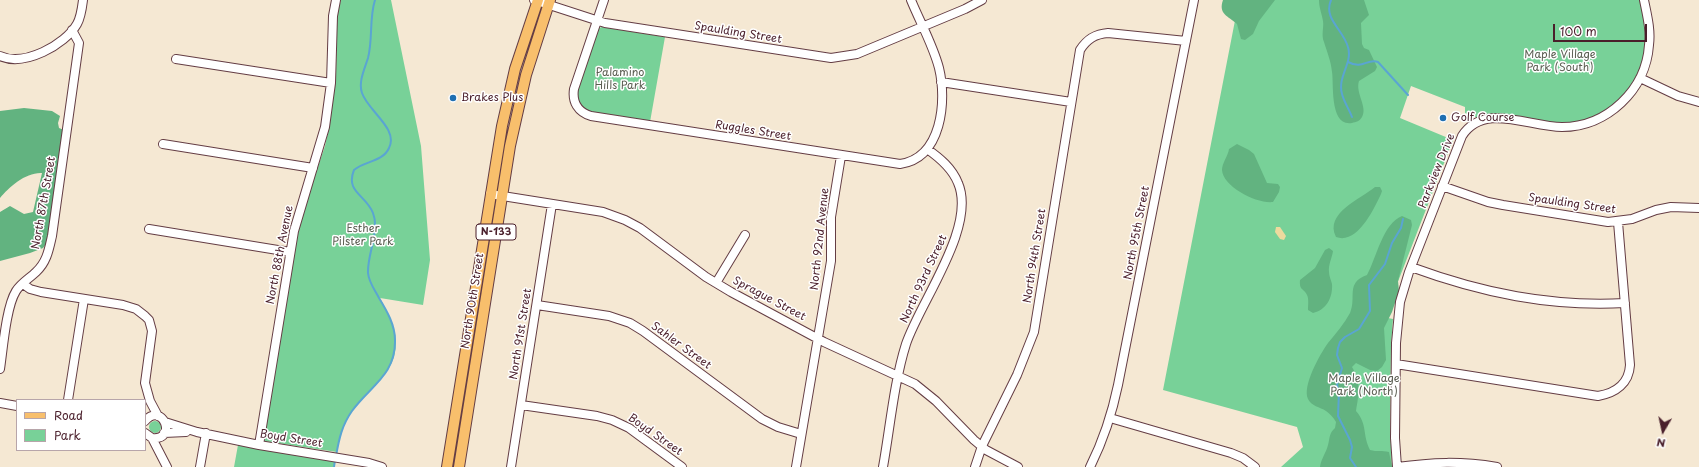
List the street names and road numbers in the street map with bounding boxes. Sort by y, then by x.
street label: Spaulding Street [693,20,783,46]
street label: Ruggles Street [714,118,792,144]
street label: Parkview Drive [1416,132,1458,210]
street label: North 87th Street [29,156,59,250]
street label: North 95th Street [1121,185,1153,281]
street label: North 92nd Avenue [808,187,832,291]
street label: Spaulding Street [1527,191,1617,217]
street label: North 88th Avenue [264,204,296,306]
street label: North 94th Street [1021,208,1049,304]
road number: N-133 [476,224,516,240]
street label: North 93rd Street [898,233,950,325]
street label: North 90th Street [459,252,487,350]
street label: Sprague Street [730,274,808,324]
street label: North 91st Street [507,287,535,381]
street label: Sahler Street [648,320,714,372]
street label: Boyd Street [625,411,685,459]
street label: Boyd Street [259,428,323,450]

